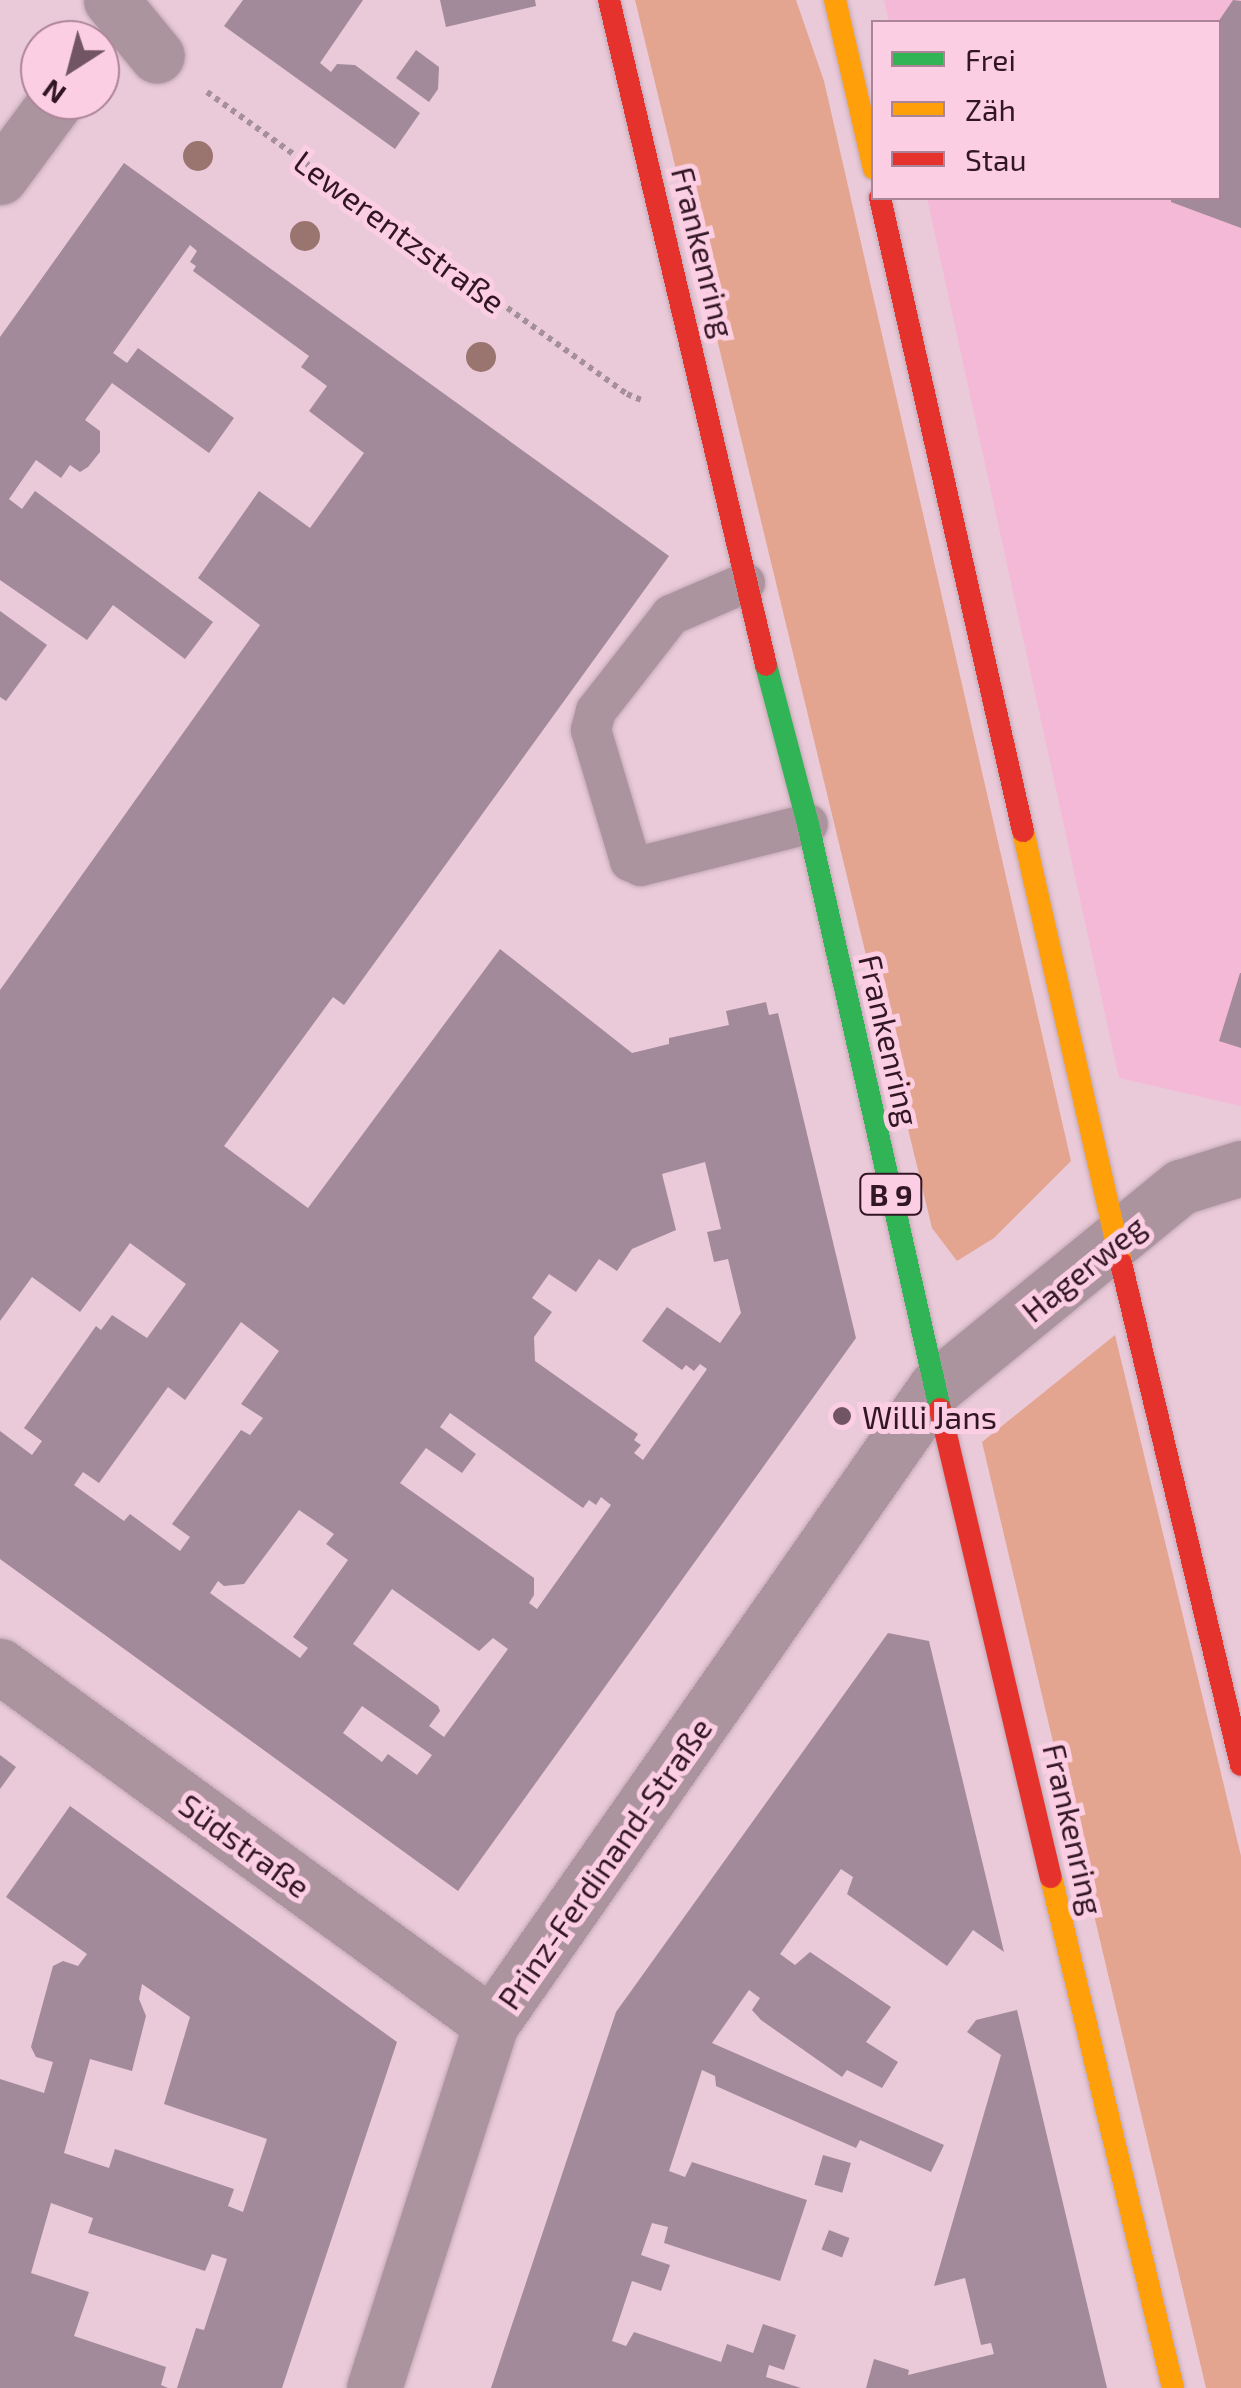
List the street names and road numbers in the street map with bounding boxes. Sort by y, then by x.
street label: Lewerentzstraße [287,142,513,320]
street label: Frankenring [664,163,744,341]
street label: Frankenring [852,951,928,1129]
road number: B 9 [858,1169,924,1219]
street label: Hagerweg [1013,1207,1153,1329]
street label: Prinz-Ferdinand-Straße [489,1710,719,2016]
street label: Frankenring [1036,1740,1112,1918]
street label: Südstraße [172,1785,318,1905]

